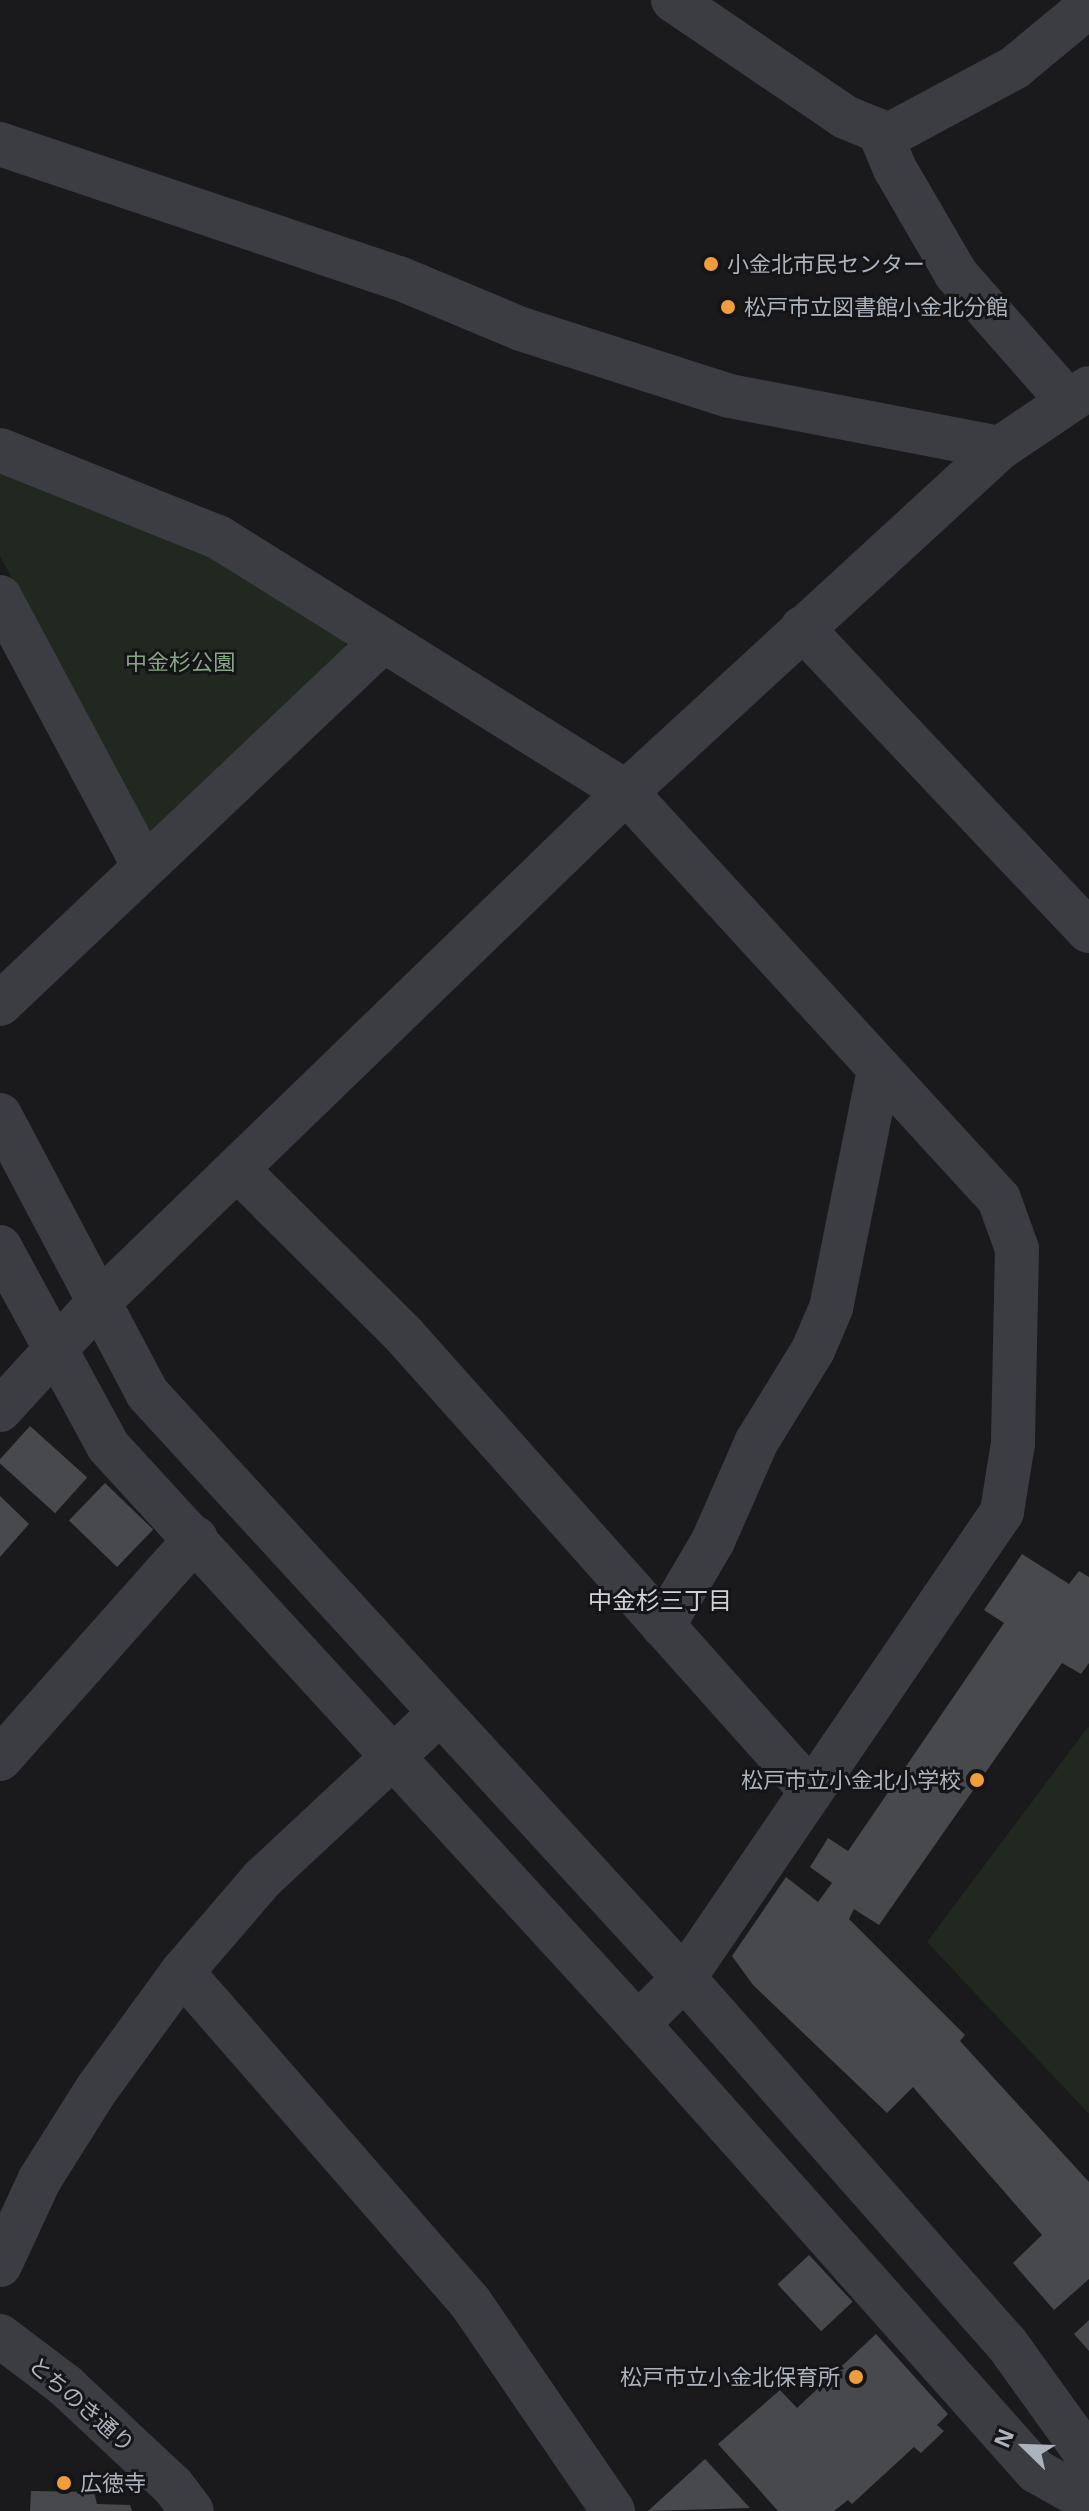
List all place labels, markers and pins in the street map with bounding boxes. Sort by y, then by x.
place label: 小金北市民センター [727,251,925,277]
marker: 小金北市民センター [702,255,720,273]
place label: 松戸市立図書館小金北分館 [744,294,1008,320]
marker: 松戸市立図書館小金北分館 [719,298,737,316]
place label: 松戸市立小金北小学校 [741,1767,961,1793]
marker: 松戸市立小金北小学校 [968,1771,986,1789]
place label: 松戸市立小金北保育所 [620,2364,840,2390]
marker: 松戸市立小金北保育所 [847,2368,865,2386]
place label: 広徳寺 [80,2470,146,2496]
marker: 広徳寺 [55,2474,73,2492]

